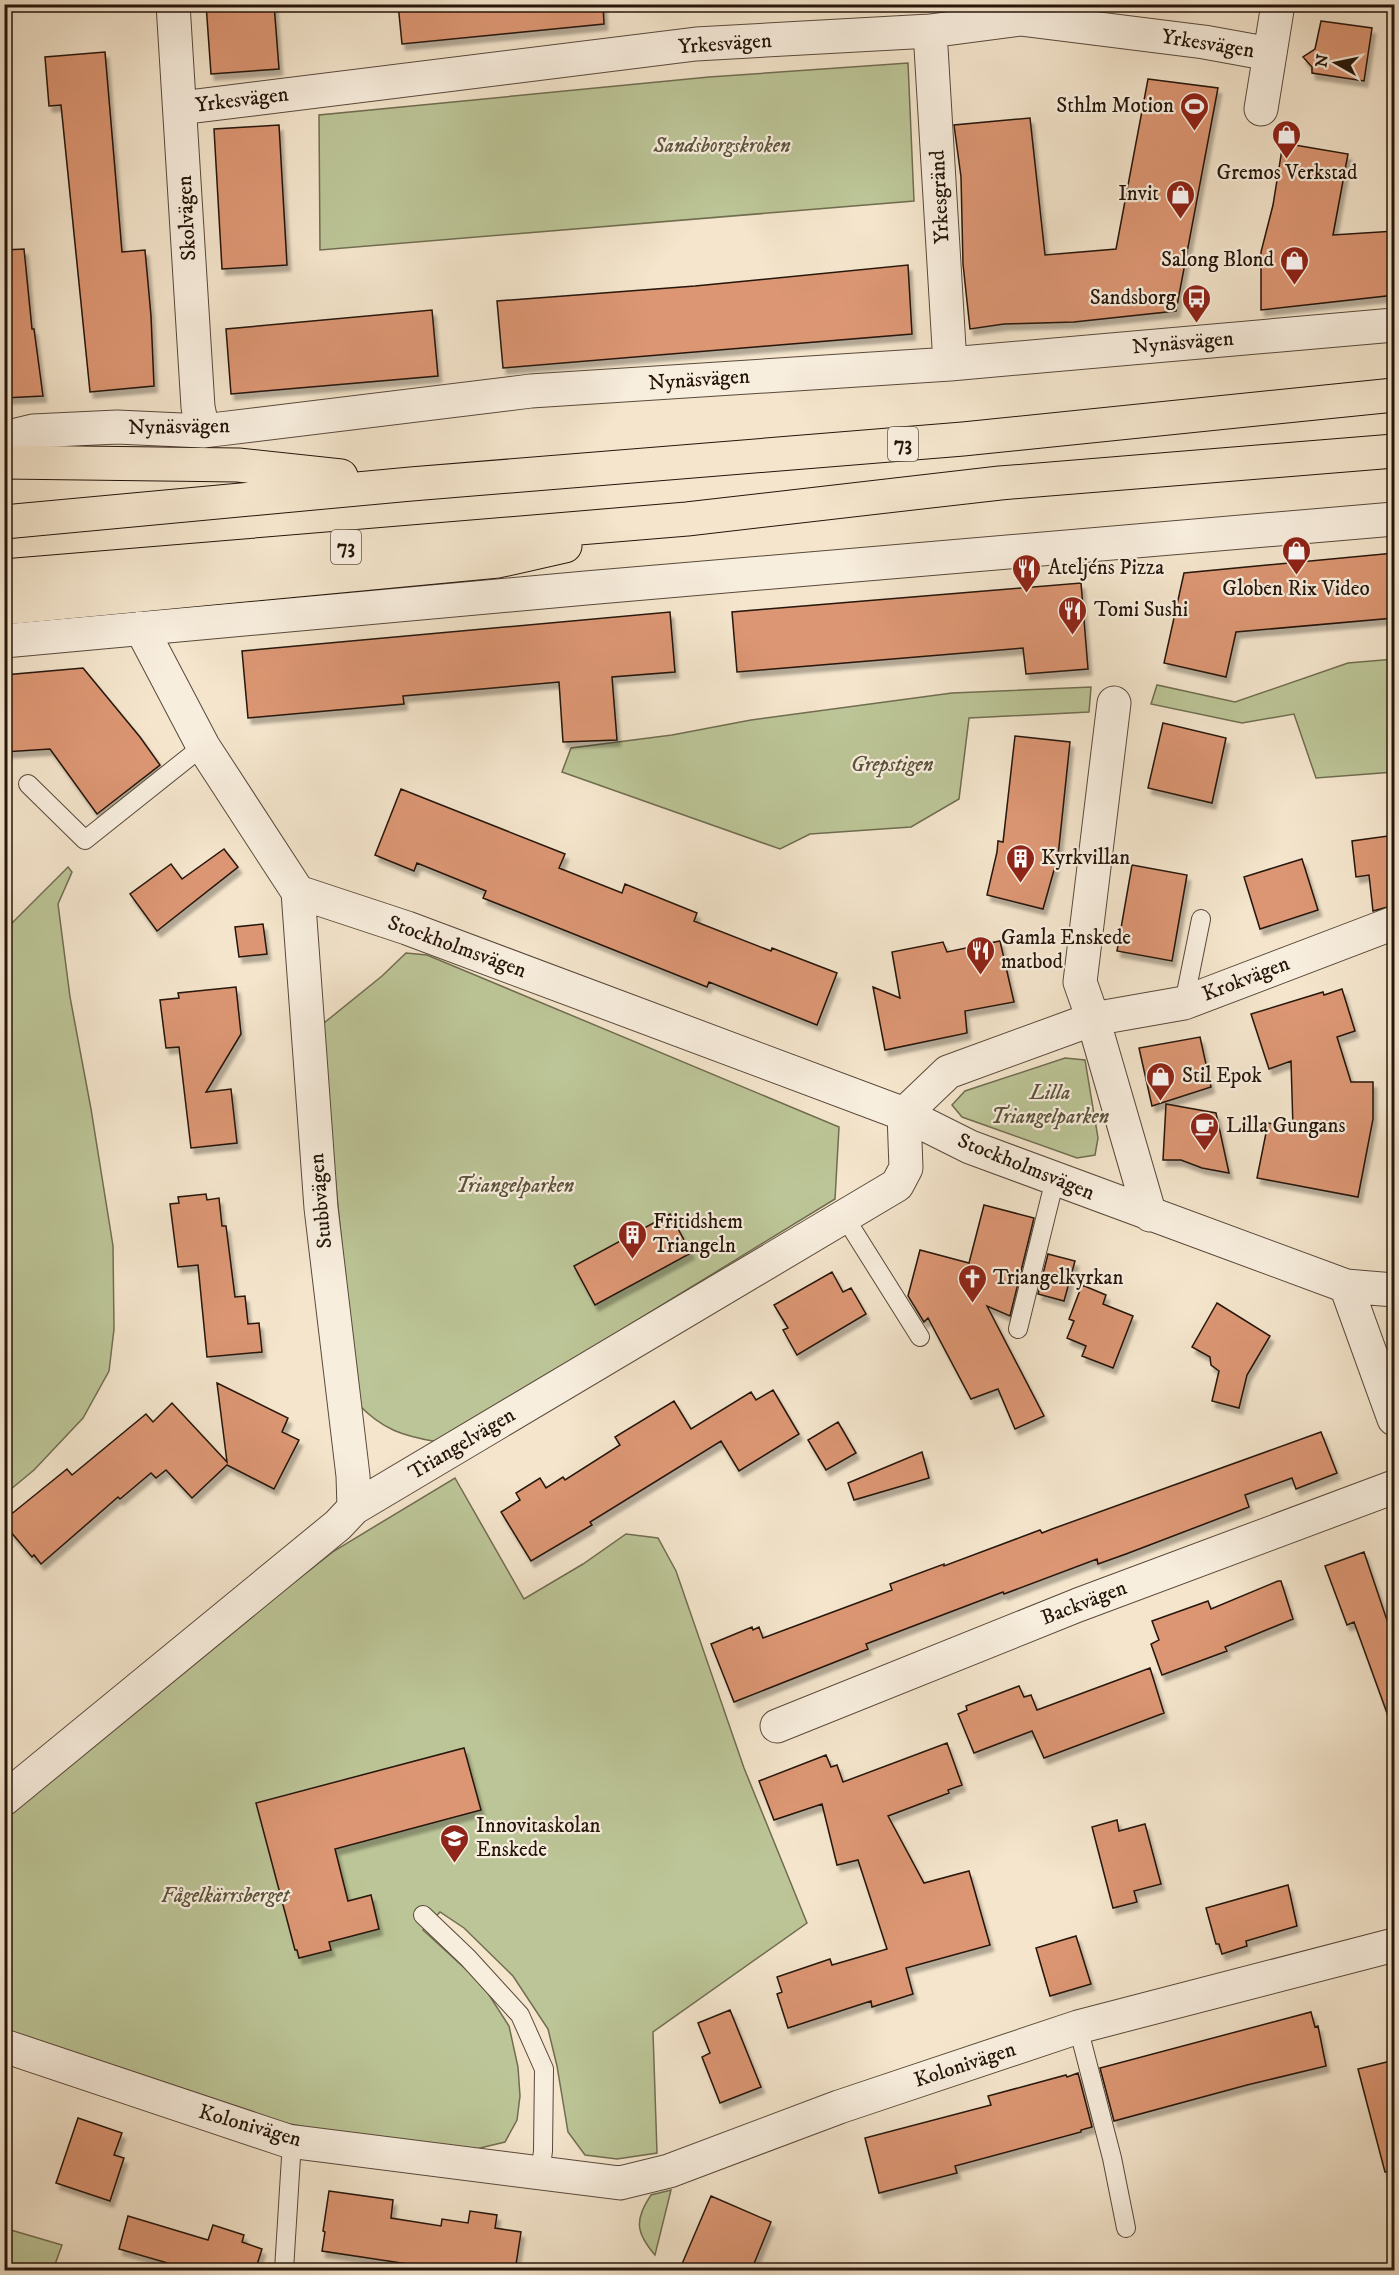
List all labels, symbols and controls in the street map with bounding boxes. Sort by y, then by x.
street label: Yrkesvägen [1160,24,1256,64]
street label: Yrkesvägen [677,28,773,60]
north arrow [1306,33,1366,93]
text: N [1311,53,1333,69]
street label: Yrkesvägen [194,81,290,119]
sports icon: Sthlm Motion [1179,90,1211,132]
place label: Sthlm Motion [1056,93,1174,119]
shop icon: Gremos Verkstad [1271,118,1303,160]
park label: Sandsborgskroken [652,133,791,159]
street label: Yrkesgränd [925,149,955,245]
place label: Gremos Verkstad [1217,160,1358,186]
street label: Skolvägen [172,175,202,261]
shop icon: Invit [1164,178,1196,220]
place label: Invit [1118,181,1159,207]
shop icon: Salong Blond [1279,244,1311,286]
place label: Salong Blond [1161,247,1275,273]
bus stop icon: Sandsborg [1181,282,1213,324]
place label: Sandsborg [1090,285,1177,311]
street label: Nynäsvägen [1131,326,1235,360]
street label: Nynäsvägen [647,363,751,397]
street label: Nynäsvägen [128,413,230,441]
road number: 73 [888,427,918,461]
road number: 73 [331,530,361,564]
shop icon: Globen Rix Video [1280,534,1312,576]
restaurant icon: Ateljéns Pizza [1011,552,1043,594]
place label: Ateljéns Pizza [1048,555,1164,581]
place label: Globen Rix Video [1222,576,1370,602]
restaurant icon: Tomi Sushi [1057,594,1089,636]
place label: Tomi Sushi [1094,597,1188,623]
park label: Grepstigen [851,752,934,778]
building icon: Kyrkvillan [1004,842,1036,884]
place label: Kyrkvillan [1041,845,1130,871]
street label: Stockholmsvägen [384,910,530,984]
place label: Gamla Enskede matbod [1001,925,1131,975]
restaurant icon: Gamla Enskede matbod [964,934,996,976]
street label: Krokvägen [1199,951,1293,1007]
shop icon: Stil Epok [1145,1060,1177,1102]
place label: Stil Epok [1182,1063,1263,1089]
park label: Lilla Triangelparken [991,1080,1110,1130]
cafe icon: Lilla Gungans [1189,1110,1221,1152]
place label: Lilla Gungans [1226,1113,1346,1139]
street label: Stockholmsvägen [954,1128,1098,1206]
street label: Stubbvägen [304,1152,338,1250]
park label: Triangelparken [456,1173,575,1199]
place label: Fritidshem Triangeln [653,1209,743,1259]
building icon: Fritidshem Triangeln [616,1218,648,1260]
church icon: Triangelkyrkan [956,1262,988,1304]
place label: Triangelkyrkan [993,1265,1124,1291]
street label: Triangelvägen [404,1402,520,1486]
street label: Backvägen [1037,1575,1131,1631]
place label: Innovitaskolan Enskede [476,1813,601,1863]
school or university icon: Innovitaskolan Enskede [439,1822,471,1864]
park label: Fågelkärrsberget [161,1883,291,1909]
street label: Kolonivägen [911,2036,1019,2094]
street label: Kolonivägen [196,2099,304,2153]

